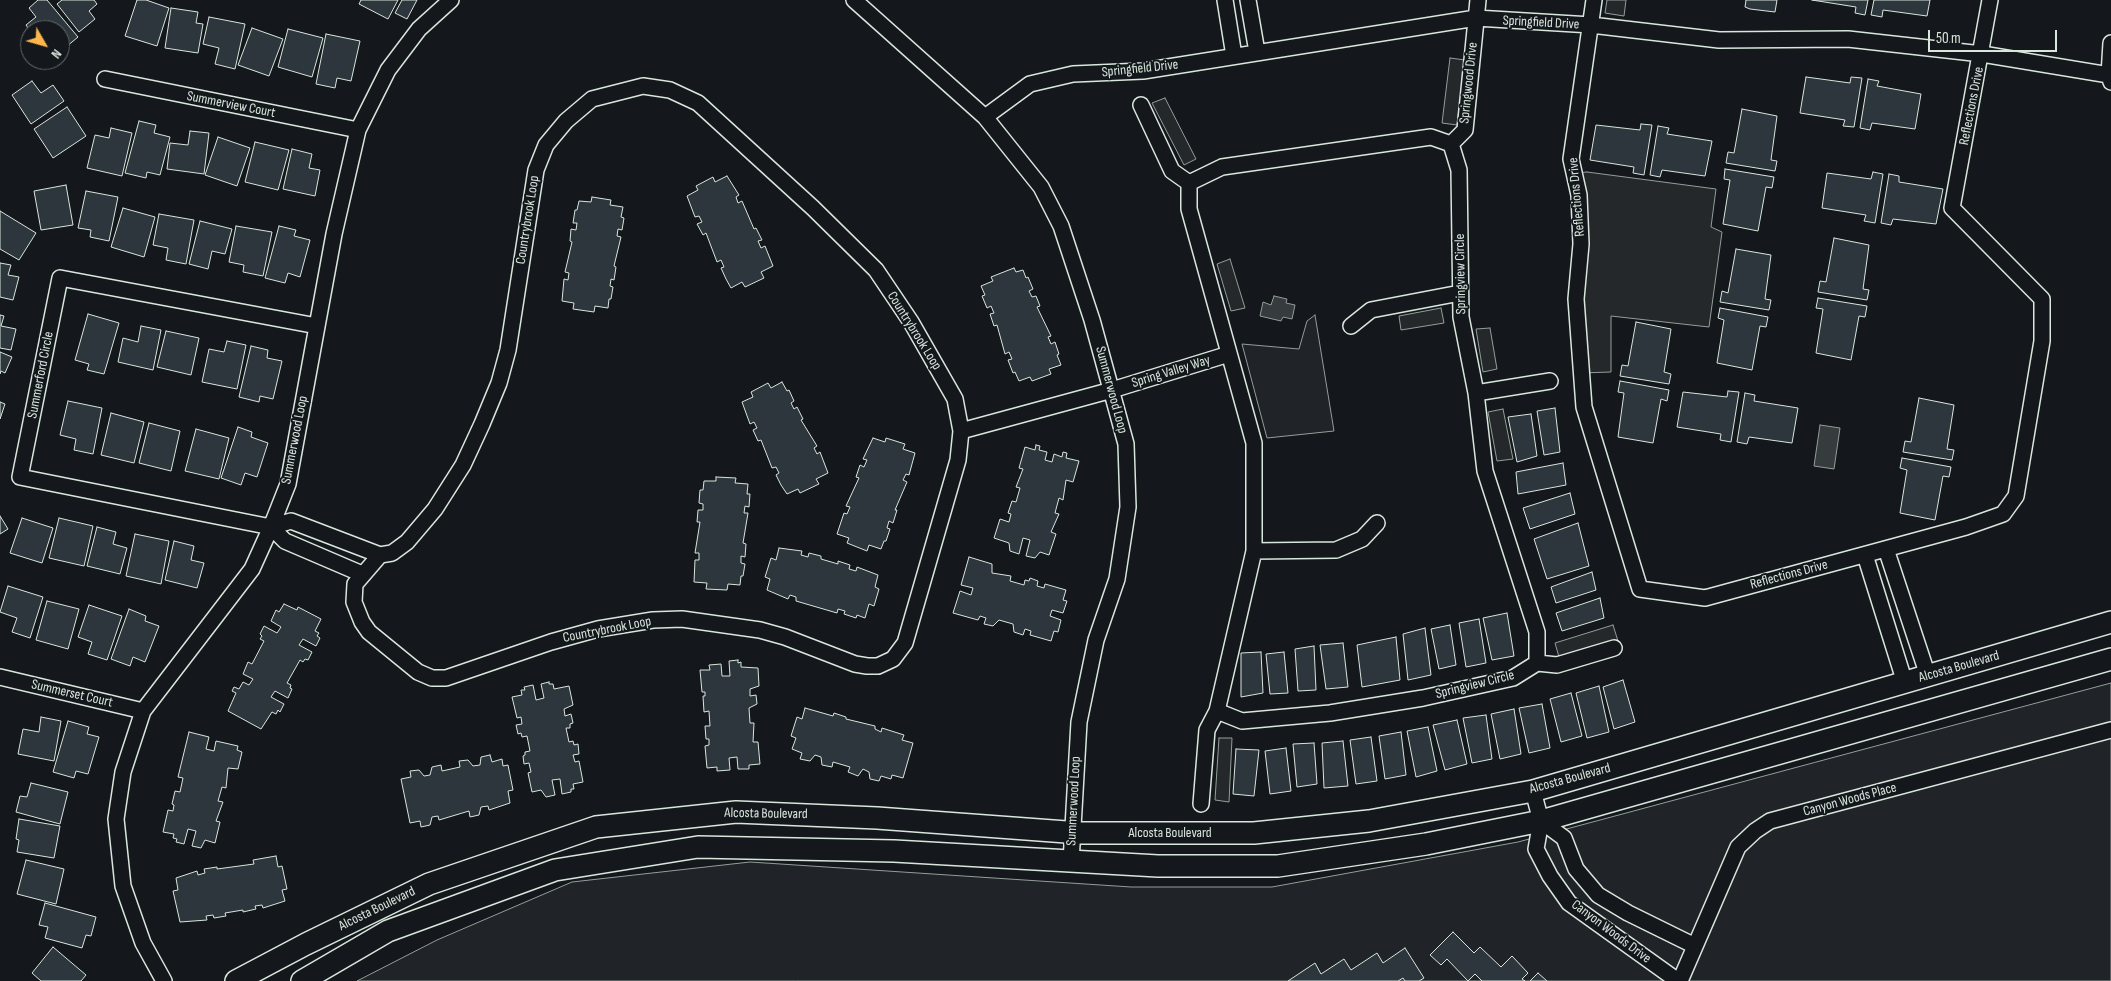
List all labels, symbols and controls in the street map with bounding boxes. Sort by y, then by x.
street label: Springfield Drive [1502,13,1580,33]
north arrow [20,20,70,70]
scale bar [1931,20,2060,52]
text: 50 m [1936,29,1961,48]
street label: Springwood Drive [1456,41,1482,125]
text: N [47,46,65,62]
street label: Springfield Drive [1101,57,1179,81]
street label: Reflections Drive [1956,65,1988,147]
street label: Summerview Court [185,88,277,122]
street label: Reflections Drive [1565,157,1589,237]
street label: Countrybrook Loop [513,175,543,265]
street label: Springview Circle [1452,234,1470,314]
street label: Countrybrook Loop [883,289,945,373]
street label: Summerford Circle [24,330,58,420]
street label: Summerwood Loop [1091,345,1131,435]
street label: Spring Valley Way [1130,352,1212,392]
street label: Summerwood Loop [278,394,312,486]
street label: Reflections Drive [1748,557,1830,593]
street label: Countrybrook Loop [561,613,653,647]
street label: Alcosta Boulevard [1917,647,2001,687]
street label: Springview Circle [1434,667,1516,703]
street label: Summerset Court [30,676,114,712]
street label: Summerwood Loop [1063,756,1085,846]
street label: Alcosta Boulevard [1528,760,1612,798]
street label: Canyon Woods Place [1802,779,1898,821]
street label: Alcosta Boulevard [724,805,808,823]
street label: Alcosta Boulevard [1128,825,1212,841]
street label: Alcosta Boulevard [336,883,418,935]
street label: Canyon Woods Drive [1568,897,1654,967]

